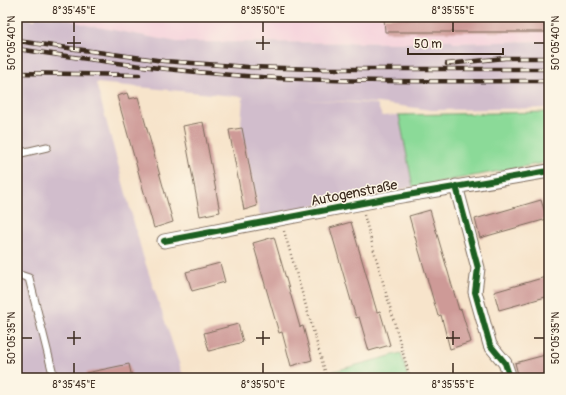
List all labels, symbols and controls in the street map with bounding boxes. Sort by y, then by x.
text: 8°35'45"E [53,5,95,17]
text: 8°35'50"E [241,5,285,17]
text: 8°35'55"E [432,5,474,17]
text: 50°05'40"N [6,16,18,70]
text: 50°05'40"N [550,16,562,70]
scale bar [408,30,503,56]
text: 50 m [414,37,442,52]
street label: Autogenstraße [309,176,399,210]
text: 50°05'35"N [6,311,18,364]
text: 50°05'35"N [550,311,562,364]
text: 8°35'45"E [53,379,95,391]
text: 8°35'50"E [241,379,285,391]
text: 8°35'55"E [432,379,474,391]

